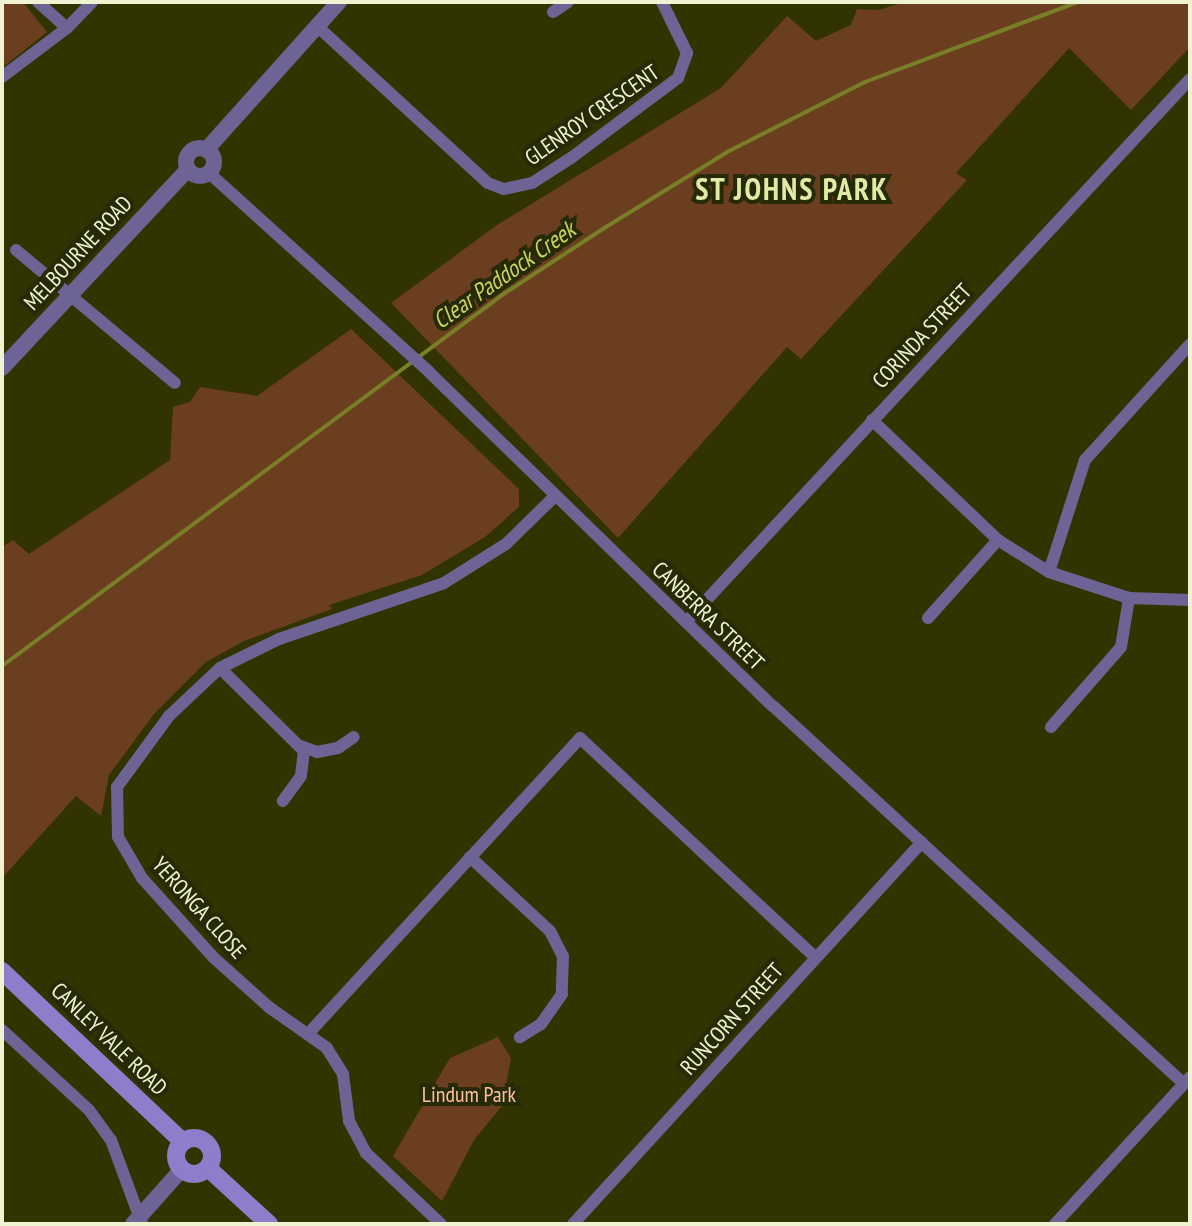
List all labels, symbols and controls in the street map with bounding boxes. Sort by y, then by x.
street label: GLENROY CRESCENT [520,59,664,171]
district label: ST JOHNS PARK [695,171,889,207]
street label: MELBOURNE ROAD [18,190,138,316]
water label: Clear Paddock Creek [427,215,581,335]
street label: CORINDA STREET [867,278,977,394]
street label: CANBERRA STREET [646,556,770,676]
street label: YERONGA CLOSE [146,852,252,964]
street label: RUNCORN STREET [675,958,789,1080]
street label: CANLEY VALE ROAD [45,977,173,1101]
park label: Lindum Park [422,1082,516,1108]

